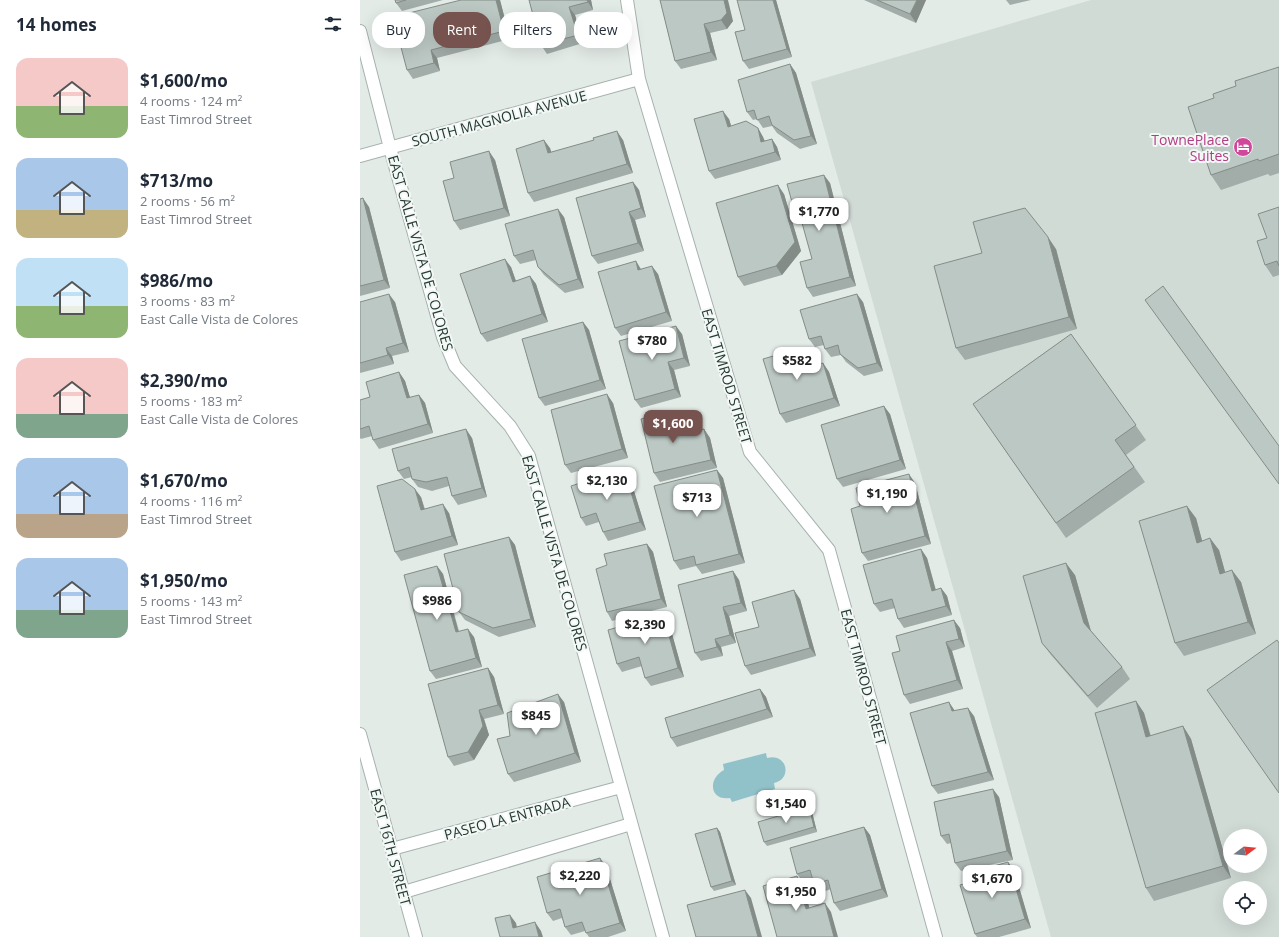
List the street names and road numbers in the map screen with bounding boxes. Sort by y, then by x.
street label: SOUTH MAGNOLIA AVENUE [409,85,589,151]
street label: EAST CALLE VISTA DE COLORES [384,153,458,353]
street label: EAST TIMROD STREET [697,306,757,446]
street label: EAST CALLE VISTA DE COLORES [518,453,592,653]
street label: EAST TIMROD STREET [837,607,891,748]
street label: EAST 16TH STREET [366,786,416,908]
street label: PASEO LA ENTRADA [442,792,572,844]

